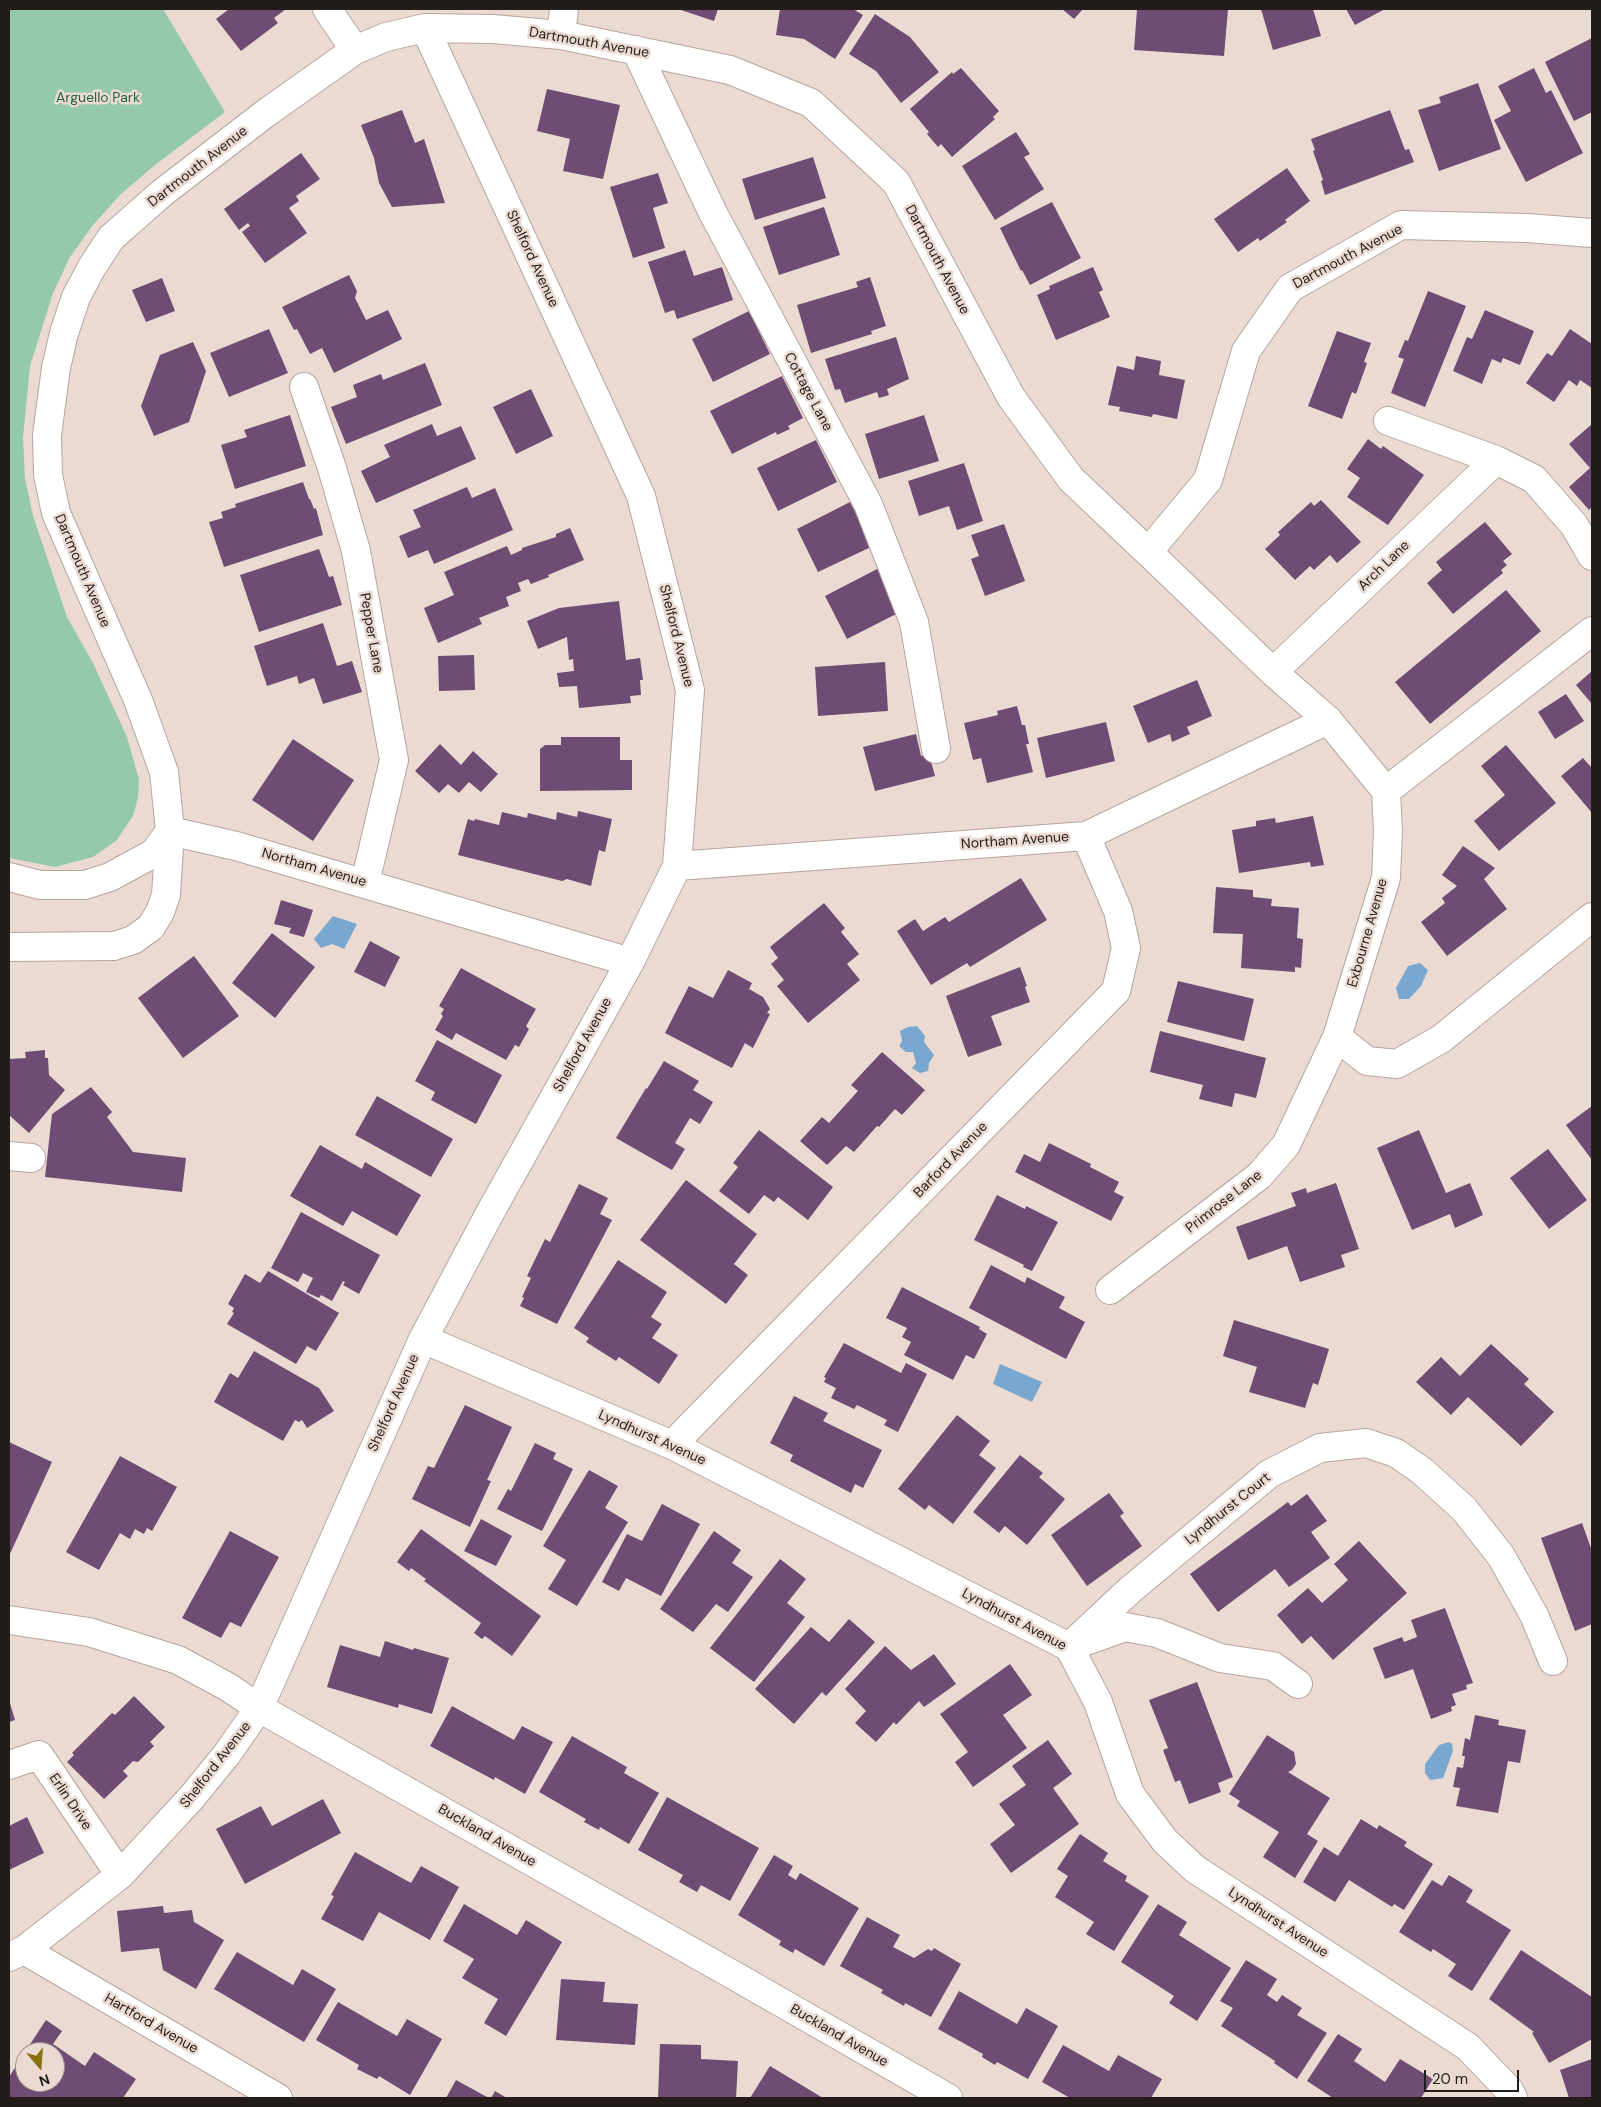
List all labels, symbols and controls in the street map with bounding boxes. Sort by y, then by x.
street label: Dartmouth Avenue [528,24,650,62]
park label: Arguello Park [56,90,140,106]
street label: Dartmouth Avenue [145,123,251,211]
street label: Dartmouth Avenue [901,202,973,318]
street label: Shelford Avenue [502,208,562,310]
street label: Dartmouth Avenue [1290,221,1406,293]
street label: Cottage Lane [780,350,836,434]
street label: Dartmouth Avenue [51,512,113,630]
street label: Arch Lane [1355,537,1413,595]
street label: Shelford Avenue [655,583,697,689]
street label: Pepper Lane [356,592,386,674]
street label: Northam Avenue [961,829,1069,853]
street label: Northam Avenue [260,845,368,891]
street label: Exbourne Avenue [1344,877,1392,989]
street label: Shelford Avenue [550,995,616,1095]
street label: Barford Avenue [911,1119,991,1201]
street label: Primrose Lane [1183,1167,1265,1237]
street label: Shelford Avenue [365,1352,423,1454]
street label: Lyndhurst Avenue [596,1407,708,1469]
street label: Lyndhurst Court [1182,1469,1274,1549]
street label: Lyndhurst Avenue [959,1585,1069,1655]
street label: Shelford Avenue [177,1718,255,1812]
street label: Erlin Drive [45,1771,95,1833]
street label: Buckland Avenue [435,1801,539,1871]
street label: Lyndhurst Avenue [1225,1884,1331,1962]
street label: Hartford Avenue [101,1990,201,2058]
street label: Buckland Avenue [787,2001,891,2071]
north arrow [15,2042,65,2092]
scale bar [1426,2060,1521,2092]
text: 20 m [1432,2069,1468,2089]
text: N [37,2070,52,2090]

